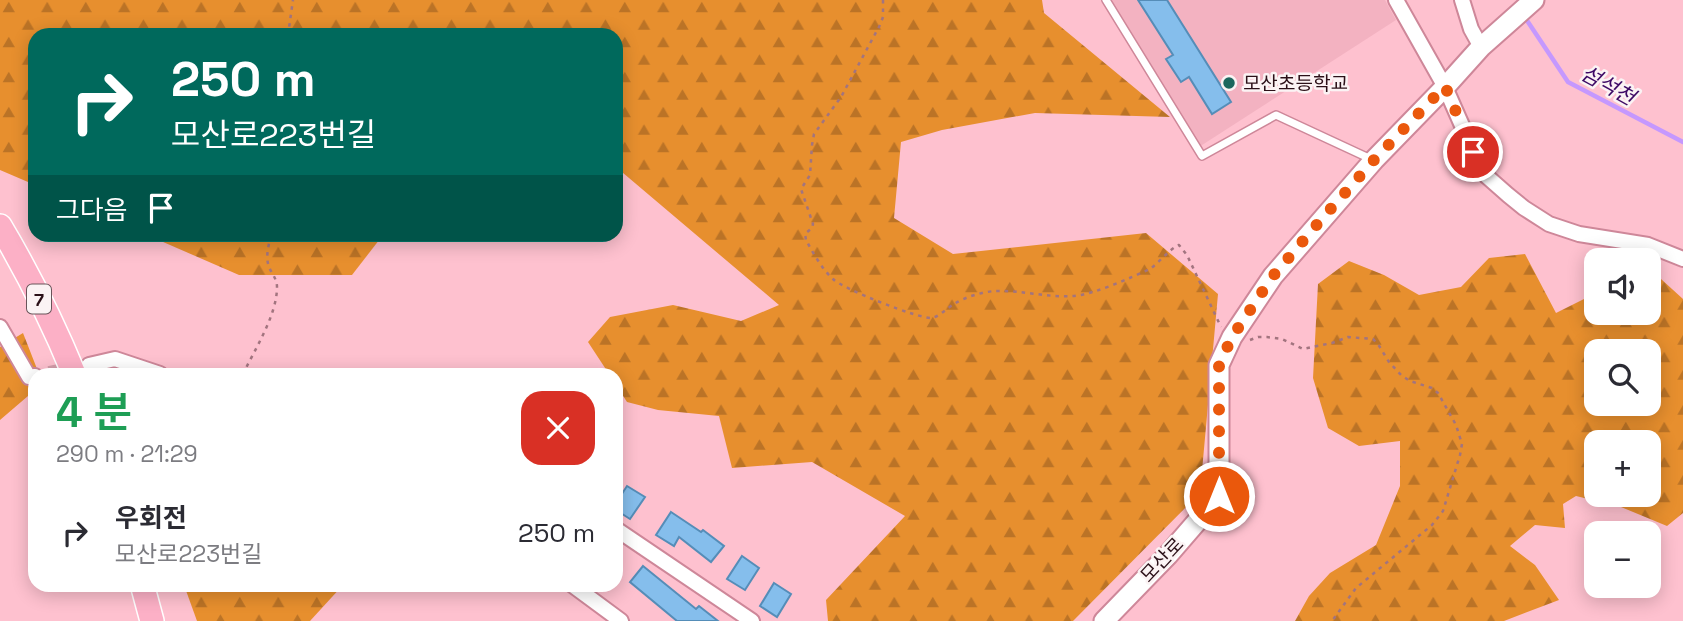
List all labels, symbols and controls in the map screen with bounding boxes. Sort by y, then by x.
text: 250 m [171,48,316,110]
icon: right [56,56,147,147]
water label: 섬석천 [1576,59,1642,112]
place label: 모산초등학교 [1243,71,1348,96]
marker: 모산초등학교 [1221,75,1237,91]
text: 모산로223번길 [171,115,376,155]
pin [1443,122,1503,182]
icon: arrive [1454,133,1492,171]
icon: arrive [142,189,180,227]
text: 그다음 [56,193,128,227]
map controls [1584,248,1661,598]
button: sound [1584,248,1661,325]
road number: 7 [27,284,51,314]
button: search [1584,339,1661,416]
text: 4 분 [56,386,132,439]
button: close [521,391,595,465]
button: + [1584,430,1661,507]
text: 290 m · 21:29 [56,439,198,469]
position arrow [1182,459,1256,533]
text: 우회전 [115,501,187,535]
icon: right [56,514,94,552]
text: 250 m [518,516,595,550]
button: − [1584,521,1661,598]
street label: 모산로 [1135,532,1189,588]
text: 모산로223번길 [115,539,262,569]

